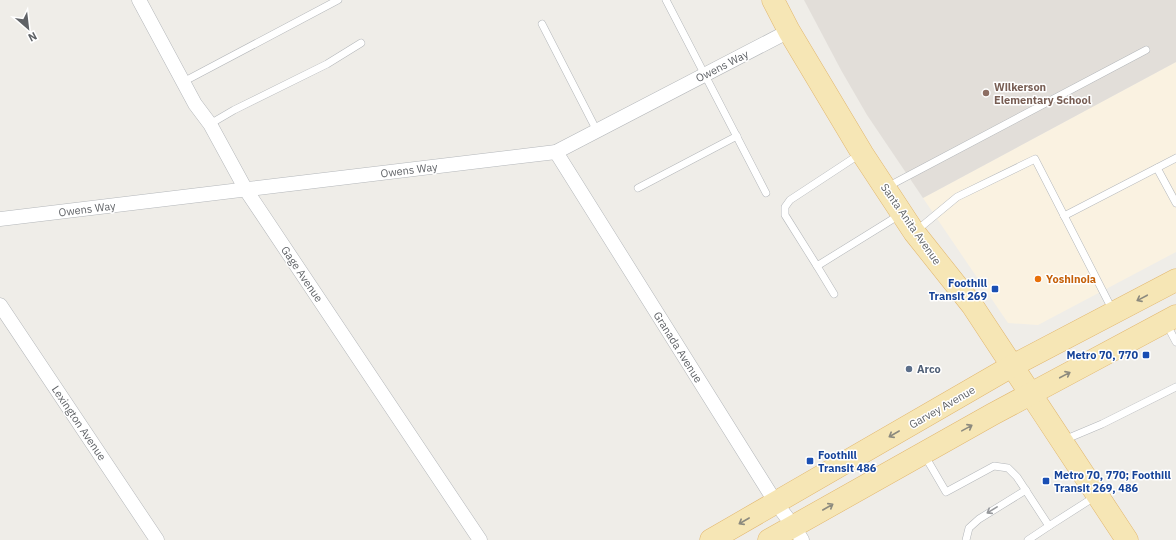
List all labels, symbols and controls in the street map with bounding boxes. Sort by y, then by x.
north arrow [8,8,48,48]
text: N [26,29,39,45]
street label: Owens Way [693,46,751,85]
place label: Wilkerson Elementary School [994,80,1092,107]
marker: Wilkerson Elementary School [981,88,991,98]
street label: Owens Way [380,159,439,180]
street label: Santa Anita Avenue [878,181,944,267]
street label: Owens Way [58,198,117,219]
street label: Gage Avenue [278,243,326,305]
place label: Yoshinoia [1046,272,1096,286]
marker: Yoshinoia [1033,274,1043,284]
place label: Foothill Transit 269 [929,276,988,303]
marker: Foothill Transit 269 [990,284,1000,294]
one-way arrow [1136,294,1148,302]
street label: Granada Avenue [651,309,705,385]
place label: Metro 70, 770 [1066,348,1138,362]
marker: Metro 70, 770 [1141,350,1151,360]
place label: Arco [917,362,941,376]
marker: Arco [904,364,914,374]
one-way arrow [1059,371,1071,378]
street label: Garvey Avenue [907,382,977,432]
street label: Lexington Avenue [49,383,109,463]
one-way arrow [961,424,973,432]
one-way arrow [888,431,900,439]
place label: Foothill Transit 486 [818,448,877,475]
marker: Foothill Transit 486 [805,456,815,466]
place label: Metro 70, 770; Foothill Transit 269, 486 [1054,468,1171,495]
marker: Metro 70, 770; Foothill Transit 269, 486 [1041,476,1051,486]
one-way arrow [822,503,834,511]
one-way arrow [986,507,998,515]
one-way arrow [738,518,750,526]

